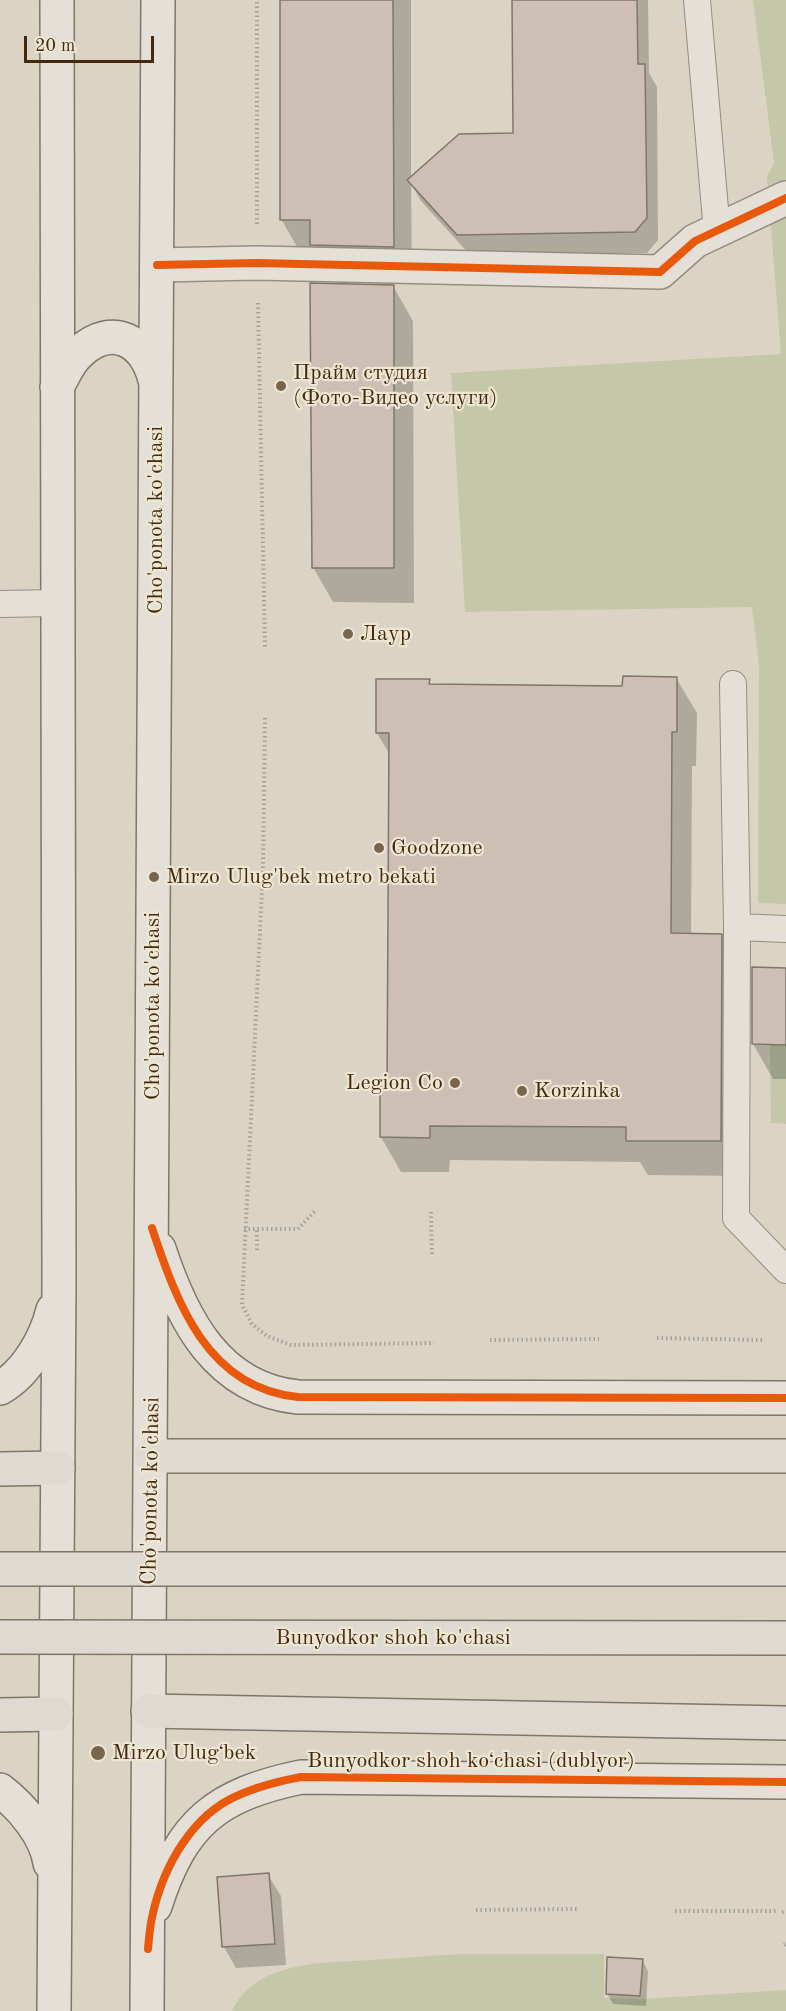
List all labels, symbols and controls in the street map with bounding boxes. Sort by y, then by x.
scale bar [27,24,158,62]
text: 20 m [35,37,75,55]
place label: Прайм студия (Фото-Видео услуги) [293,360,497,412]
marker: Прайм студия (Фото-Видео услуги) [274,379,288,393]
street label: Cho'ponota ko'chasi [143,426,169,614]
place label: Лаур [360,621,411,647]
marker: Лаур [341,627,355,641]
place label: Goodzone [391,835,483,861]
marker: Goodzone [372,841,386,855]
place label: Mirzo Ulug'bek metro bekati [166,864,436,890]
marker: Mirzo Ulug'bek metro bekati [147,870,161,884]
street label: Cho'ponota ko'chasi [140,912,166,1100]
place label: Legion Co [346,1070,443,1096]
marker: Legion Co [448,1076,462,1090]
place label: Korzinka [534,1078,620,1104]
marker: Korzinka [515,1084,529,1098]
street label: Cho'ponota ko'chasi [136,1397,166,1585]
street label: Bunyodkor shoh ko'chasi [275,1625,511,1651]
place label: Mirzo Ulugʻbek [112,1740,256,1766]
marker: Mirzo Ulugʻbek [89,1744,107,1762]
street label: Bunyodkor shoh koʻchasi (dublyor) [307,1748,635,1774]

